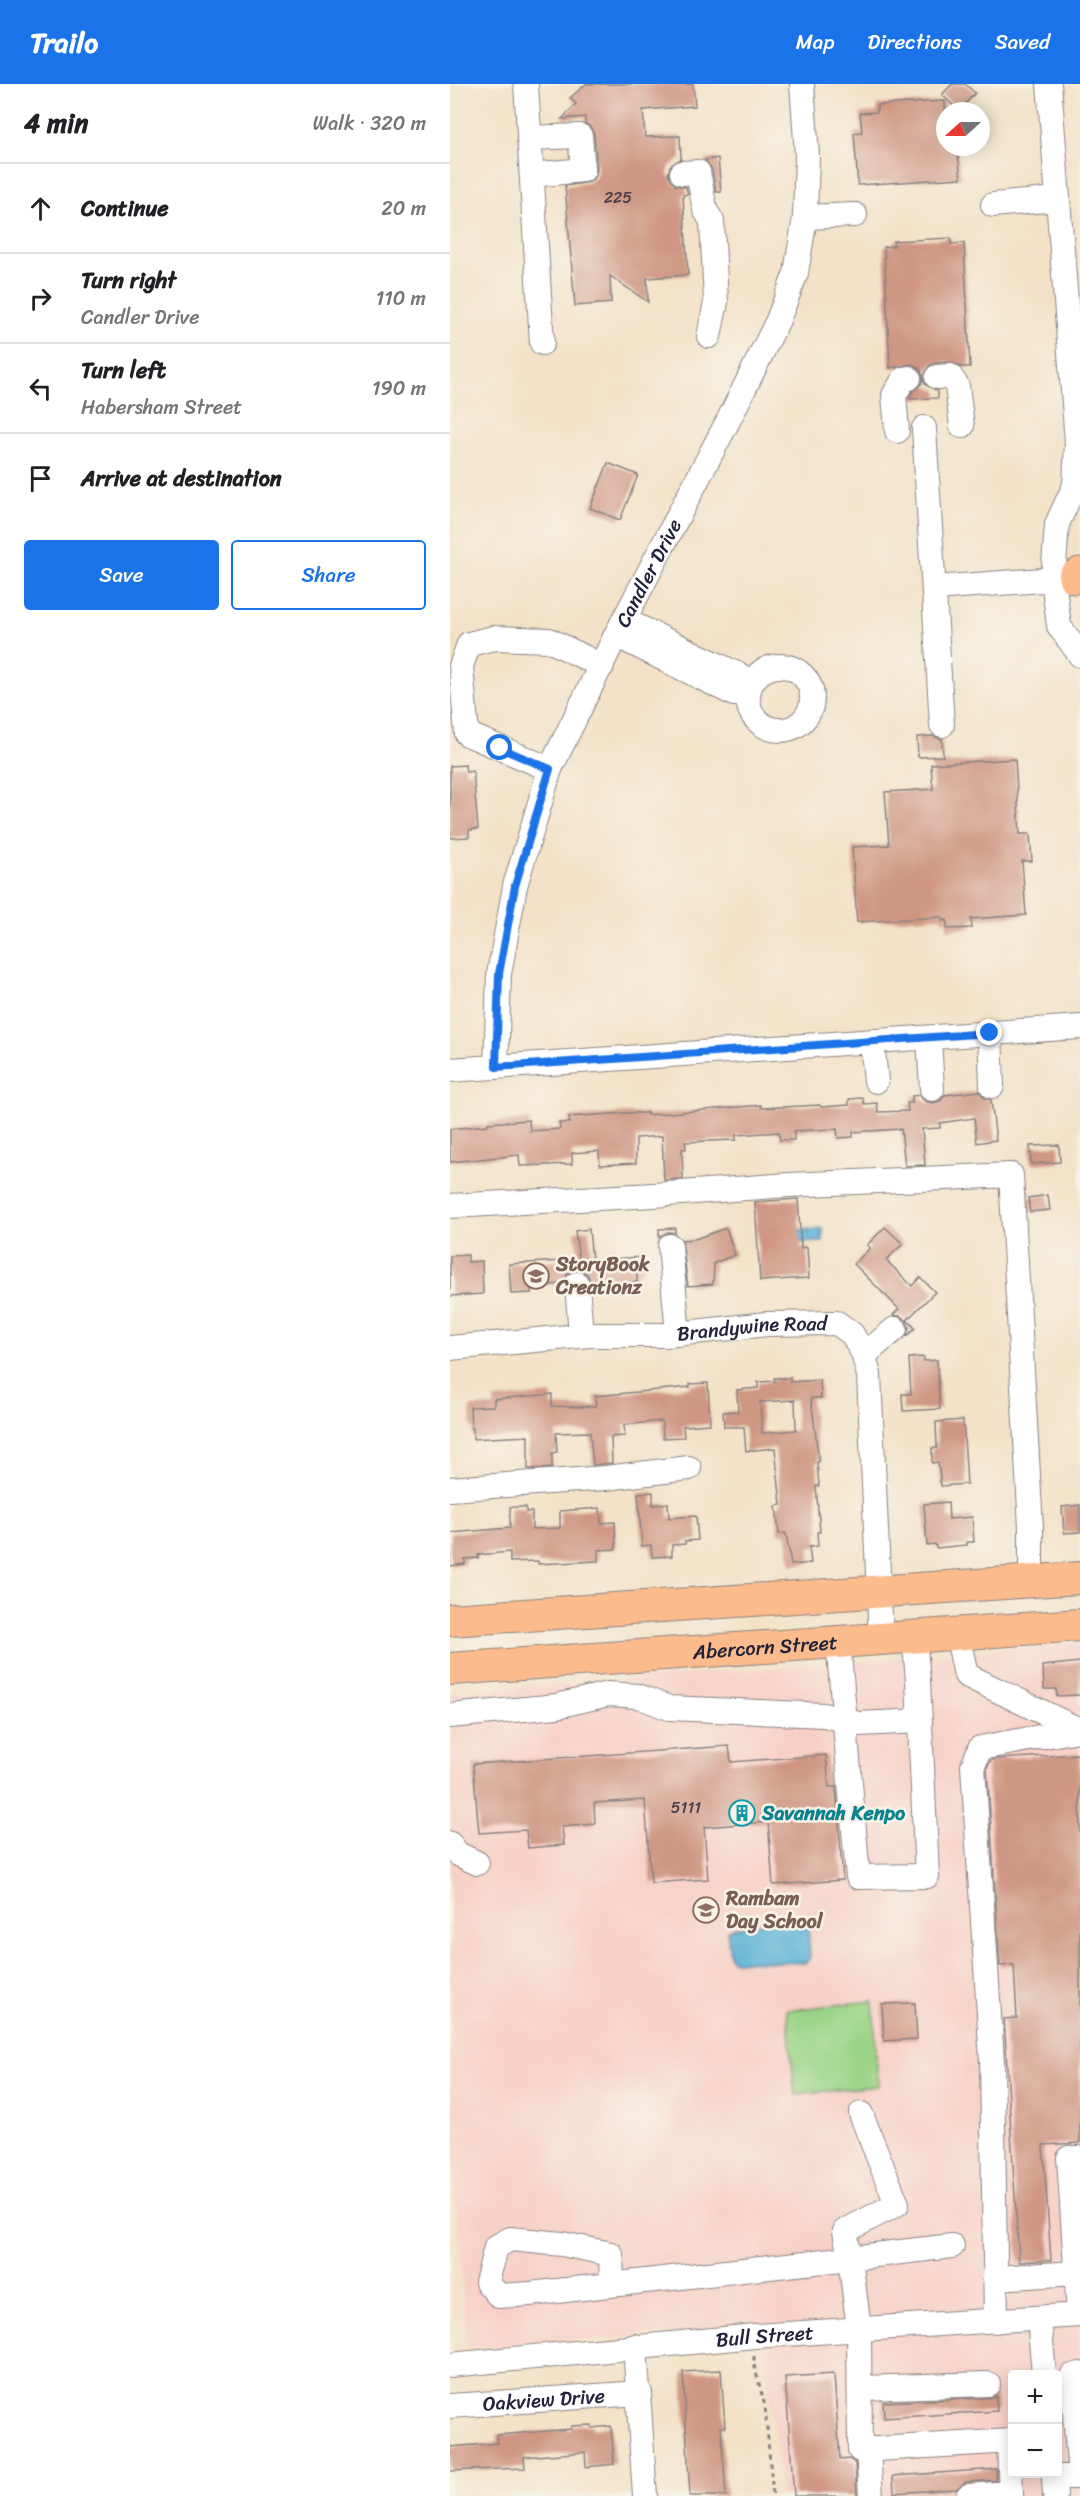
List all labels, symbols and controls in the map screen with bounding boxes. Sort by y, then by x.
text: Trailo [30,18,98,67]
text: Map [796,23,834,61]
text: Directions [867,23,962,61]
text: Saved [995,23,1050,61]
text: 4 min [24,100,88,146]
north arrow [936,102,990,156]
text: Walk · 320 m [313,106,426,141]
house number: 225 [604,183,632,212]
text: Continue [81,189,169,228]
text: 20 m [381,191,426,226]
icon: ahead [24,192,57,225]
text: Turn right [81,261,176,300]
text: 110 m [376,281,426,316]
icon: right [24,282,57,315]
text: Candler Drive [81,300,199,335]
text: Turn left [81,351,166,390]
text: 190 m [372,371,426,406]
icon: left [24,372,57,405]
text: Habersham Street [81,390,242,425]
text: Arrive at destination [81,459,282,498]
icon: arrive [24,462,57,495]
street label: Candler Drive [606,513,692,634]
button: Save [24,540,219,610]
button: Share [231,540,426,610]
route start [486,734,512,760]
route end [976,1019,1002,1045]
place label: StoryBook Creationz [555,1247,651,1305]
school or university icon: StoryBook Creationz [521,1261,551,1291]
street label: Brandywine Road [675,1306,829,1352]
street label: Abercorn Street [691,1625,839,1670]
house number: 5111 [671,1793,701,1822]
place label: Savannah Kenpo [761,1796,906,1831]
building icon: Savannah Kenpo [727,1798,757,1828]
place label: Rambam Day School [725,1881,824,1939]
school or university icon: Rambam Day School [691,1895,721,1925]
street label: Bull Street [714,2315,815,2358]
map controls [1008,2370,1062,2478]
button: + [1008,2370,1062,2424]
street label: Oakview Drive [482,2378,606,2422]
button: − [1008,2424,1062,2478]

